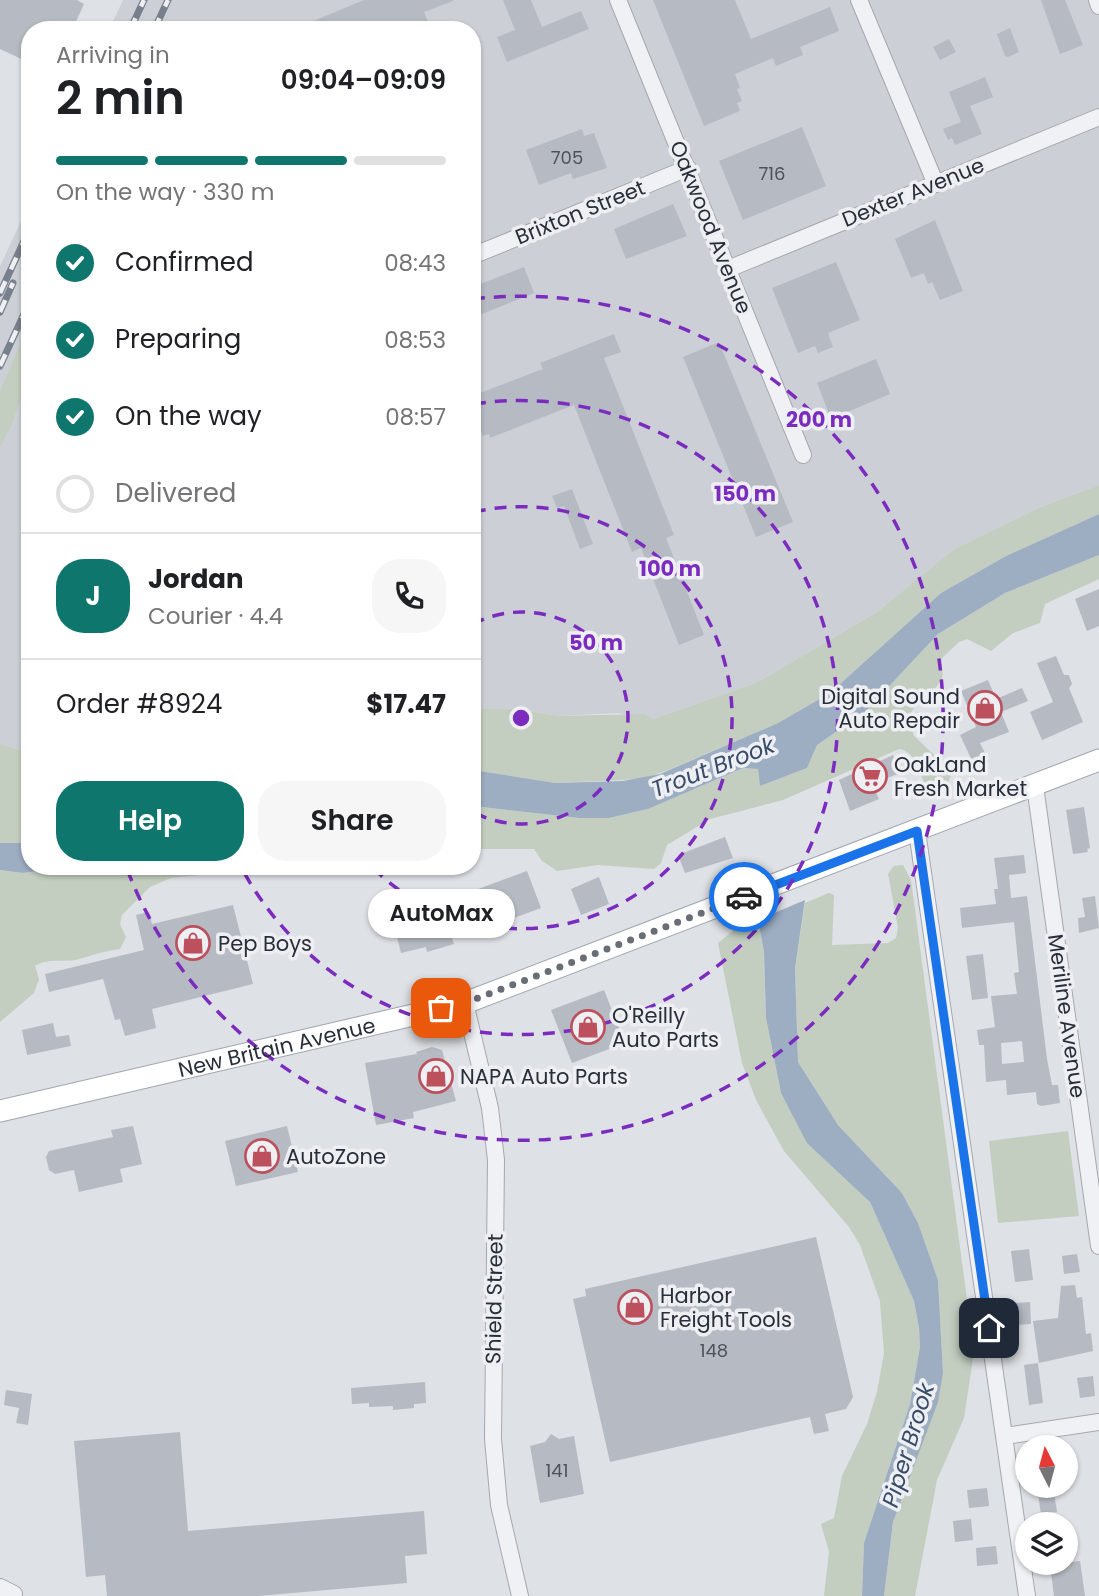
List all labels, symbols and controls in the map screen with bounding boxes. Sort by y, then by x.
text: Arriving in [56,39,170,71]
text: 09:04–09:09 [281,62,446,98]
text: 2 min [56,66,185,130]
street label: Oakwood Avenue [663,136,759,318]
house number: 705 [551,145,583,170]
street label: Dexter Avenue [838,150,988,234]
house number: 716 [758,161,786,186]
street label: Brixton Street [511,173,649,251]
text: On the way · 330 m [56,176,274,208]
icon: check [56,244,94,282]
text: Confirmed [115,244,253,280]
text: 08:43 [384,247,446,279]
icon: check [56,321,94,359]
text: Preparing [115,321,241,357]
text: 08:53 [384,324,446,356]
icon: check [56,398,94,436]
text: On the way [115,398,262,434]
text: 08:57 [385,401,446,433]
text: 200 m [786,405,852,434]
text: Delivered [115,475,236,511]
text: 150 m [714,479,776,508]
text: 100 m [639,554,701,583]
button: phone [372,559,446,633]
text: Jordan [148,561,244,597]
text: J [85,578,101,614]
text: Courier · 4.4 [148,600,283,632]
text: 50 m [569,628,623,657]
place label: Digital Sound Auto Repair [821,682,960,735]
text: Order #8924 [56,686,222,722]
text: $17.47 [366,686,446,722]
shop icon: Digital Sound Auto Repair [966,689,1004,727]
centre of rings [509,706,533,730]
water label: Trout Brook [647,728,780,805]
place label: OakLand Fresh Market [894,750,1027,803]
supermarket icon: OakLand Fresh Market [851,757,889,795]
button: Help [56,781,244,861]
button: Share [258,781,446,861]
courier [709,862,779,932]
icon: car [725,878,763,916]
callout: AutoMax [368,889,514,938]
text: AutoMax [390,897,493,929]
shop icon: Pep Boys [174,924,212,962]
place label: Pep Boys [218,929,312,958]
street label: Meriline Avenue [1041,932,1093,1100]
pin [411,978,471,1038]
icon: bag [422,989,460,1027]
place label: O'Reilly Auto Parts [612,1001,719,1054]
shop icon: O'Reilly Auto Parts [569,1008,607,1046]
street label: New Britain Avenue [175,1010,378,1084]
shop icon: NAPA Auto Parts [417,1057,455,1095]
place label: NAPA Auto Parts [460,1062,628,1091]
shop icon: AutoZone [243,1137,281,1175]
place label: AutoZone [286,1142,386,1171]
street label: Shield Street [478,1234,510,1364]
place label: Harbor Freight Tools [660,1281,792,1334]
shop icon: Harbor Freight Tools [616,1288,654,1326]
pin [959,1298,1019,1358]
icon: home [970,1309,1008,1347]
house number: 148 [700,1338,728,1363]
water label: Piper Brook [874,1378,942,1511]
north arrow [1015,1435,1078,1498]
map controls [1015,1435,1078,1575]
house number: 141 [546,1458,568,1483]
button: layers [1015,1512,1078,1575]

